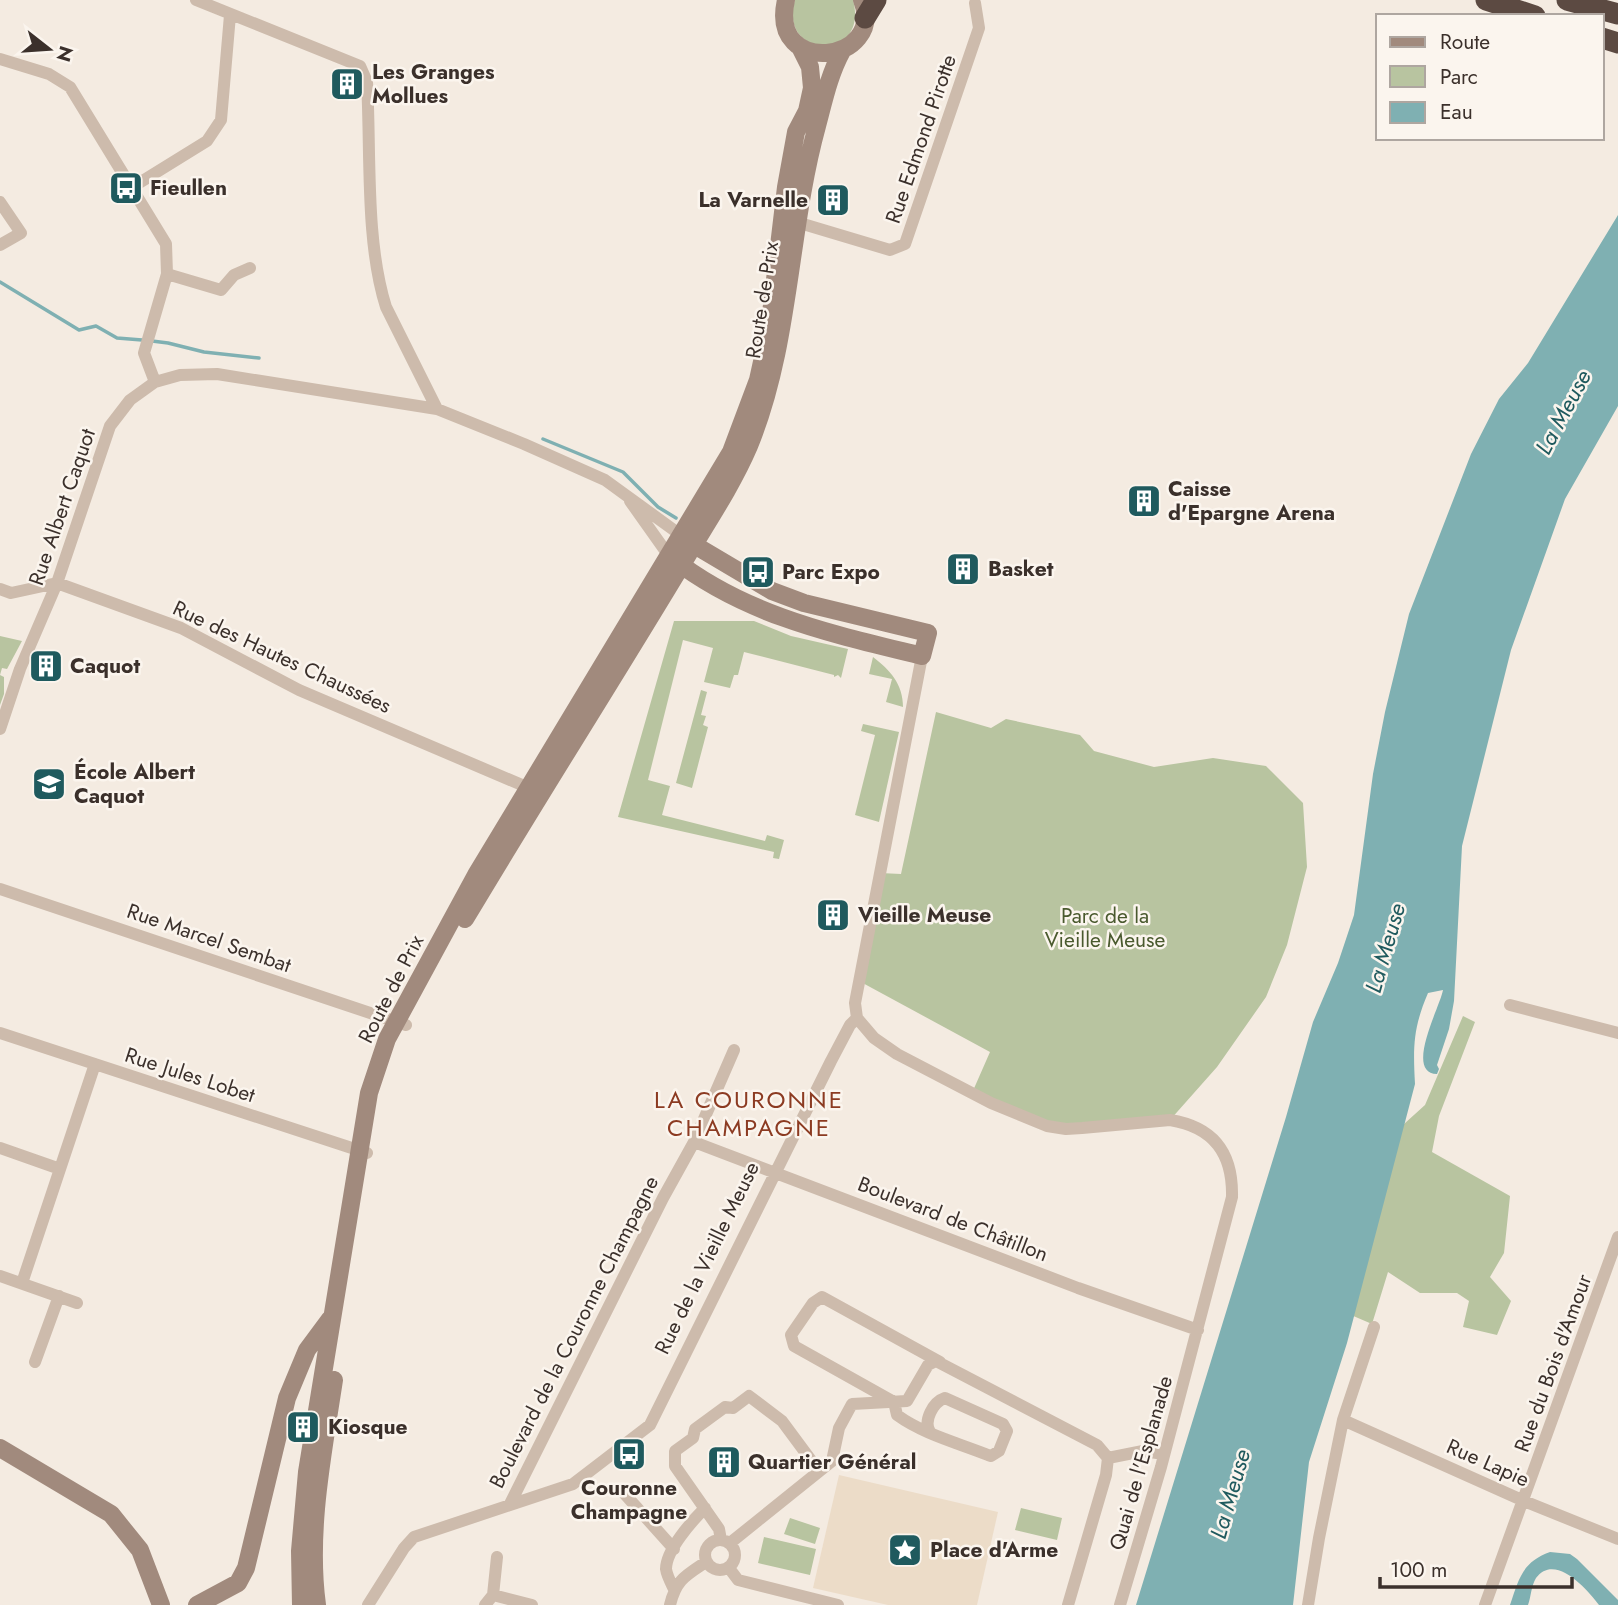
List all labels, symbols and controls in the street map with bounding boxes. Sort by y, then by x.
north arrow [14,14,84,84]
legend [1376,14,1604,140]
text: Route [1440,27,1490,57]
text: N [50,43,80,65]
street label: Rue Edmond Pirotte [878,50,964,227]
place label: Les Granges Mollues [372,57,495,111]
text: Parc [1440,62,1478,92]
building icon: Les Granges Mollues [328,65,366,103]
text: Eau [1440,97,1473,127]
bus stop icon: Fieullen [107,169,145,207]
place label: Fieullen [150,173,227,203]
building icon: La Varnelle [814,181,852,219]
place label: La Varnelle [699,185,808,215]
street label: Route de Prix [738,239,786,361]
water label: La Meuse [1527,363,1600,460]
street label: Rue Albert Caquot [21,425,103,589]
place label: Caisse d'Epargne Arena [1168,474,1335,528]
building icon: Caisse d'Epargne Arena [1125,482,1163,520]
building icon: Basket [944,550,982,588]
bus stop icon: Parc Expo [739,553,777,591]
place label: Basket [988,554,1054,584]
place label: Parc Expo [782,557,880,587]
street label: Rue des Hautes Chaussées [168,593,396,721]
building icon: Caquot [27,647,65,685]
place label: Caquot [70,651,140,681]
place label: École Albert Caquot [74,757,195,811]
school or university icon: École Albert Caquot [30,765,68,803]
street label: Rue Marcel Sembat [123,896,295,980]
building icon: Vieille Meuse [814,896,852,934]
water label: La Meuse [1356,899,1414,997]
place label: Vieille Meuse [857,900,991,930]
park label: Parc de la Vieille Meuse [1045,901,1165,955]
street label: Route de Prix [351,929,431,1048]
street label: Rue Jules Lobet [121,1040,259,1110]
district label: LA COURONNE CHAMPAGNE [654,1082,844,1145]
street label: Rue de la Vieille Meuse [647,1157,767,1359]
street label: Boulevard de Châtillon [853,1169,1053,1269]
street label: Boulevard de la Couronne Champagne [482,1171,666,1493]
street label: Rue du Bois d'Amour [1507,1269,1599,1456]
street label: Quai de l'Esplanade [1102,1372,1180,1554]
building icon: Kiosque [284,1408,322,1446]
place label: Kiosque [328,1412,408,1442]
street label: Rue Lapie [1442,1431,1534,1495]
bus stop icon: Couronne Champagne [610,1435,648,1473]
building icon: Quartier Général [705,1443,743,1481]
water label: La Meuse [1201,1445,1259,1543]
place label: Quartier Général [748,1447,916,1477]
place label: Couronne Champagne [571,1473,687,1527]
place icon: Place d'Arme [886,1531,924,1569]
place label: Place d'Arme [930,1535,1058,1565]
scale bar [1380,1546,1572,1590]
text: 100 m [1390,1555,1447,1585]

